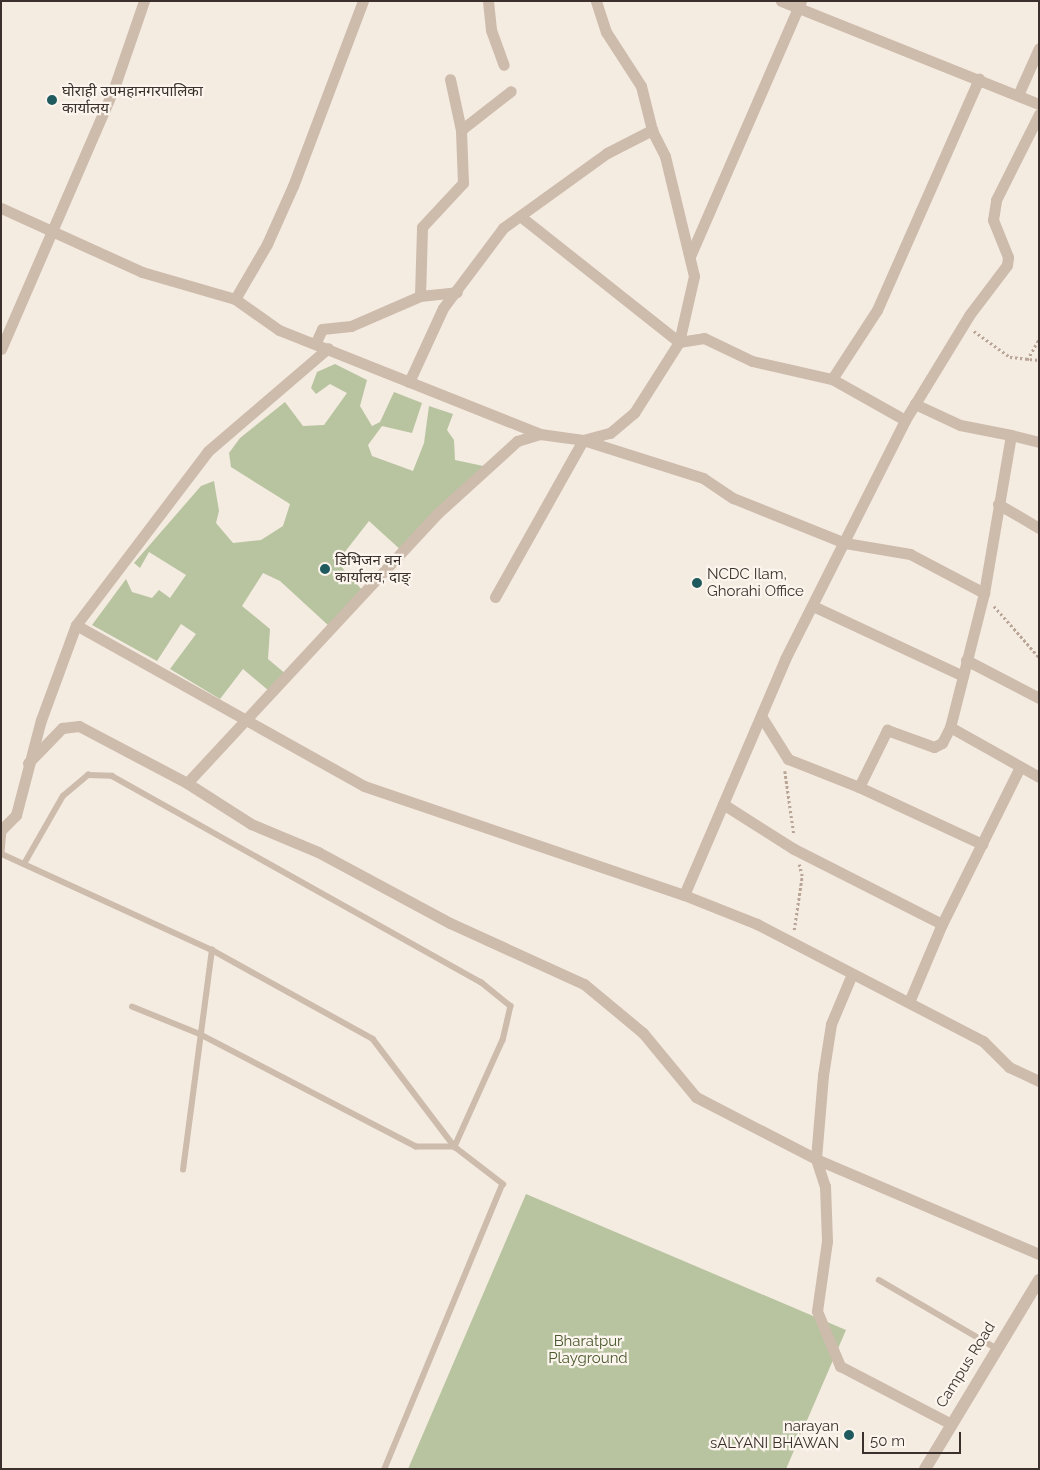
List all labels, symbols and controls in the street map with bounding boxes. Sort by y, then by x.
place label: घोराही उपमहानगरपालिका कार्यालय [62,82,203,117]
marker: घोराही उपमहानगरपालिका कार्यालय [46,94,58,106]
place label: डिभिजन वन कार्यालय, दाङ् [335,551,410,586]
marker: डिभिजन वन कार्यालय, दाङ् [319,563,331,575]
place label: NCDC Ilam, Ghorahi Office [707,565,804,600]
marker: NCDC Ilam, Ghorahi Office [691,577,703,589]
street label: Campus Road [933,1319,999,1411]
park label: Bharatpur Playground [548,1332,628,1367]
place label: narayan sALYANI BHAWAN [710,1417,839,1452]
scale bar [865,1422,964,1454]
marker: narayan sALYANI BHAWAN [843,1429,855,1441]
text: 50 m [870,1432,905,1450]

